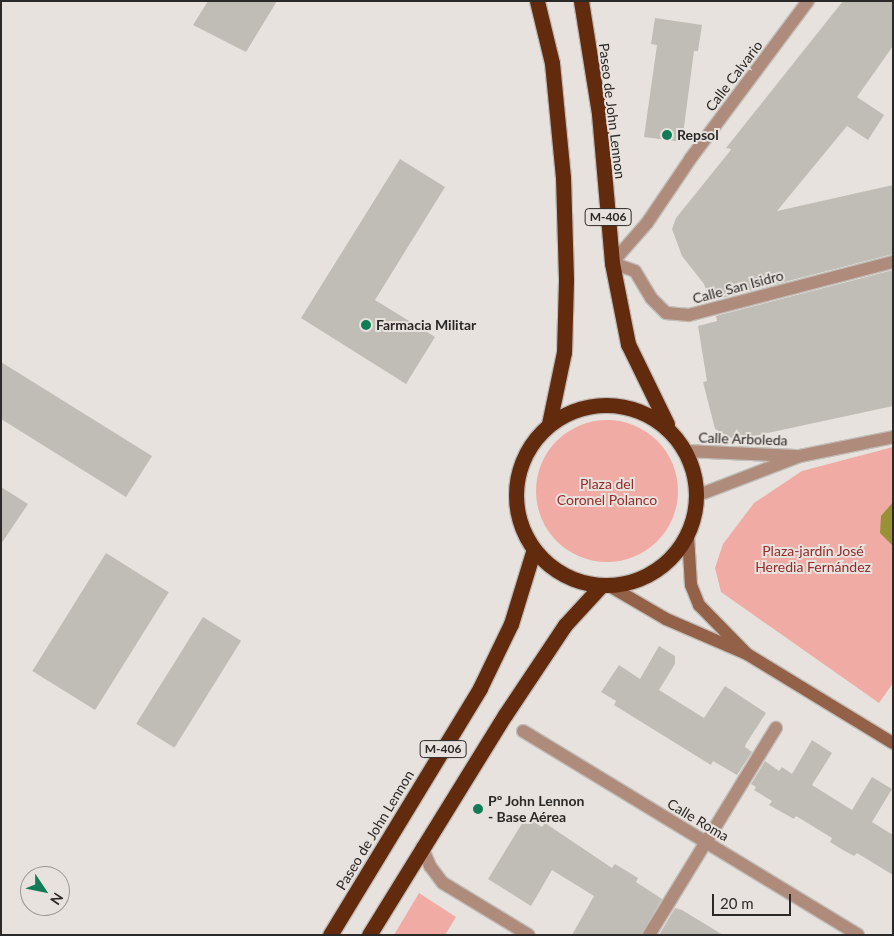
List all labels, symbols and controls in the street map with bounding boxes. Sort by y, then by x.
street label: Calle Calvario [702,37,766,115]
street label: Paseo de John Lennon [595,42,629,180]
place label: Repsol [677,127,719,143]
marker: Repsol [661,129,673,141]
road number: M-406 [584,208,632,226]
street label: Calle San Isidro [691,267,785,307]
place label: Farmacia Militar [376,317,476,333]
marker: Farmacia Militar [360,319,372,331]
street label: Calle Arboleda [698,429,788,449]
park label: Plaza del Coronel Polanco [557,476,657,508]
park label: Plaza-jardín José Heredia Fernández [755,543,871,576]
road number: M-406 [419,740,467,759]
street label: Paseo de John Lennon [332,767,418,893]
place label: Pº John Lennon - Base Aérea [488,793,585,826]
street label: Calle Roma [664,795,732,845]
marker: Pº John Lennon - Base Aérea [472,803,484,815]
north arrow [20,866,70,916]
scale bar [714,884,793,916]
text: N [47,890,67,908]
text: 20 m [720,894,754,912]

